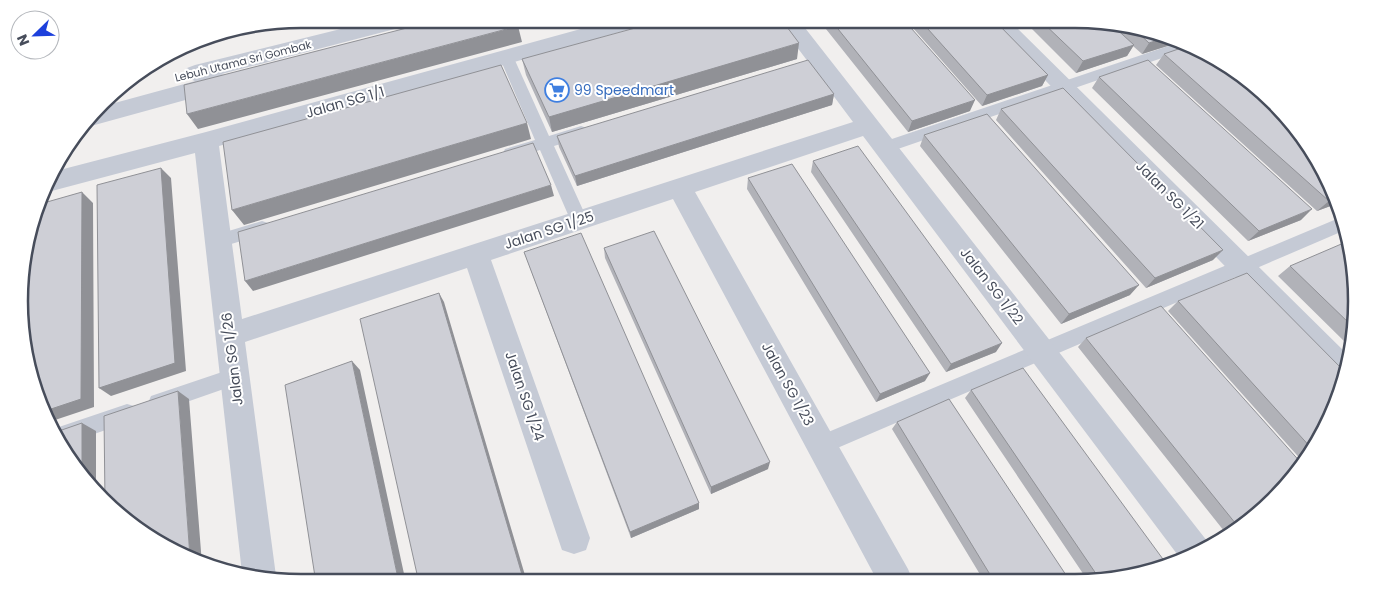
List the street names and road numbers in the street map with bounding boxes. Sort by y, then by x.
street label: Lebuh Utama Sri Gombak [173,36,313,86]
street label: Jalan SG 1/1 [303,81,387,123]
street label: Jalan SG 1/21 [1131,156,1209,234]
street label: Jalan SG 1/25 [502,206,596,254]
street label: Jalan SG 1/22 [956,243,1028,329]
street label: Jalan SG 1/26 [216,311,248,407]
street label: Jalan SG 1/23 [757,339,819,429]
street label: Jalan SG 1/24 [500,349,550,444]

